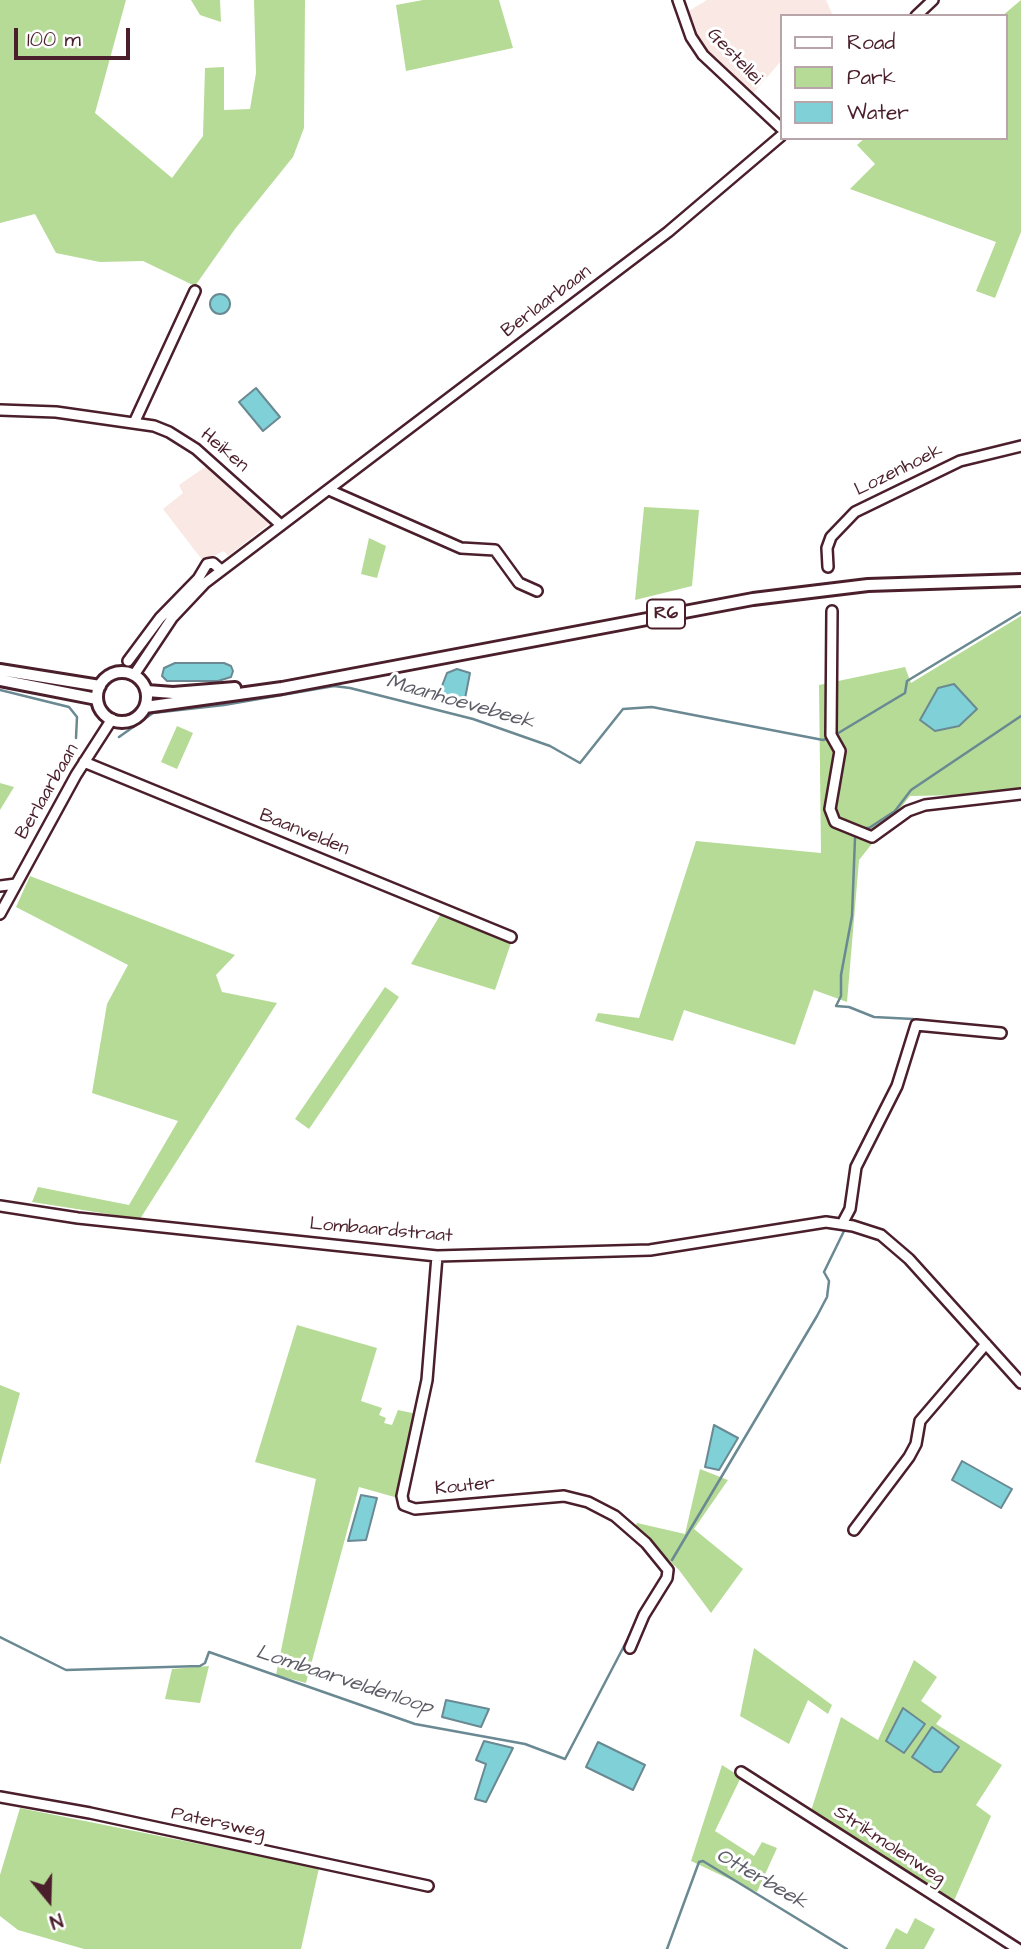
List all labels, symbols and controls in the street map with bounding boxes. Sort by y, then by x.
scale bar [18,14,133,58]
legend [780,14,1007,140]
street label: Gestellei [701,24,767,90]
text: 100 m [27,25,81,54]
text: Road [847,28,895,57]
text: Park [847,63,896,92]
text: Water [847,98,909,127]
street label: Berlaarbaan [498,261,596,343]
street label: Heiken [195,424,253,478]
street label: Lozenhoek [851,440,947,502]
road number: R6 [647,600,685,628]
water label: Maanhoevebeek [383,670,537,736]
street label: Berlaarbaan [11,740,85,844]
street label: Baanvelden [256,805,352,861]
street label: Lombaardstraat [308,1213,454,1249]
street label: Kouter [434,1473,496,1501]
water label: Lombaarveldenloop [252,1641,436,1721]
street label: Strikmolenweg [829,1801,949,1891]
street label: Patersweg [169,1803,267,1845]
water label: Otterbeek [711,1844,811,1916]
north arrow [14,1865,84,1935]
text: N [46,1906,66,1935]

